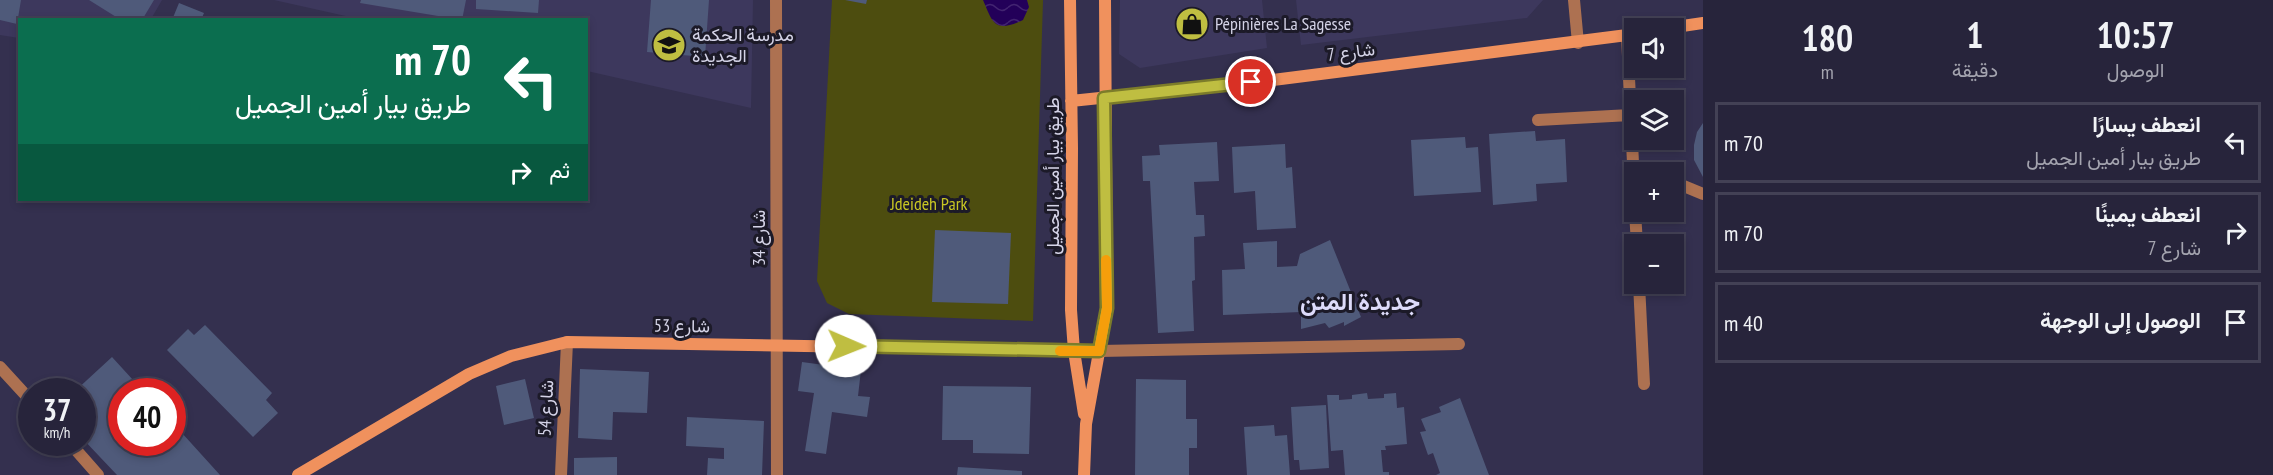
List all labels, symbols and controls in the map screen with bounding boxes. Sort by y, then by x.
shop icon: Pépinières La Sagesse [1174,6,1210,42]
text: 1 [1966,11,1983,58]
text: 10:57 [2097,11,2174,58]
place label: Pépinières La Sagesse [1215,12,1351,35]
text: 180 [1802,14,1853,61]
map controls [1624,18,1684,294]
button: sound [1624,18,1684,78]
place label: مدرسة الحكمة الجديدة [692,23,794,67]
school or university icon: مدرسة الحكمة الجديدة [651,27,687,63]
text: 70 m [394,32,471,87]
street label: شارع 7 [1326,37,1376,67]
icon: left [492,42,570,120]
pin [1225,56,1276,107]
text: دقيقة [1952,57,1998,83]
text: الوصول [2107,57,2164,83]
text: m [1821,59,1834,85]
icon: arrive [1234,65,1267,98]
text: طريق بيار أمين الجميل [235,86,471,120]
button: layers [1624,90,1684,150]
street label: طريق بيار أمين الجميل [1041,97,1064,255]
text: انعطف يسارًا [2092,110,2201,138]
icon: left [2219,126,2252,159]
text: 70 m [1724,129,1763,157]
text: طريق بيار أمين الجميل [2026,145,2201,171]
icon: right [504,156,537,189]
text: ثم [549,156,570,184]
button: + [1624,162,1684,222]
park label: Jdeideh Park [889,192,968,215]
text: انعطف يمينًا [2095,200,2201,228]
street label: شارع 34 [747,210,771,266]
icon: right [2219,216,2252,249]
text: 70 m [1724,219,1763,247]
button: − [1624,234,1684,294]
text: شارع 7 [2148,235,2201,261]
district label: جديدة المتن [1300,286,1420,317]
text: الوصول إلى الوجهة [2040,306,2201,334]
icon: arrive [2219,306,2252,339]
text: 40 m [1724,309,1763,337]
street label: شارع 53 [654,314,710,338]
position arrow [814,314,878,378]
speed limit sign: 40 [108,378,186,456]
street label: شارع 54 [533,379,559,437]
text: 37 [43,390,71,429]
text: km/h [44,423,70,442]

